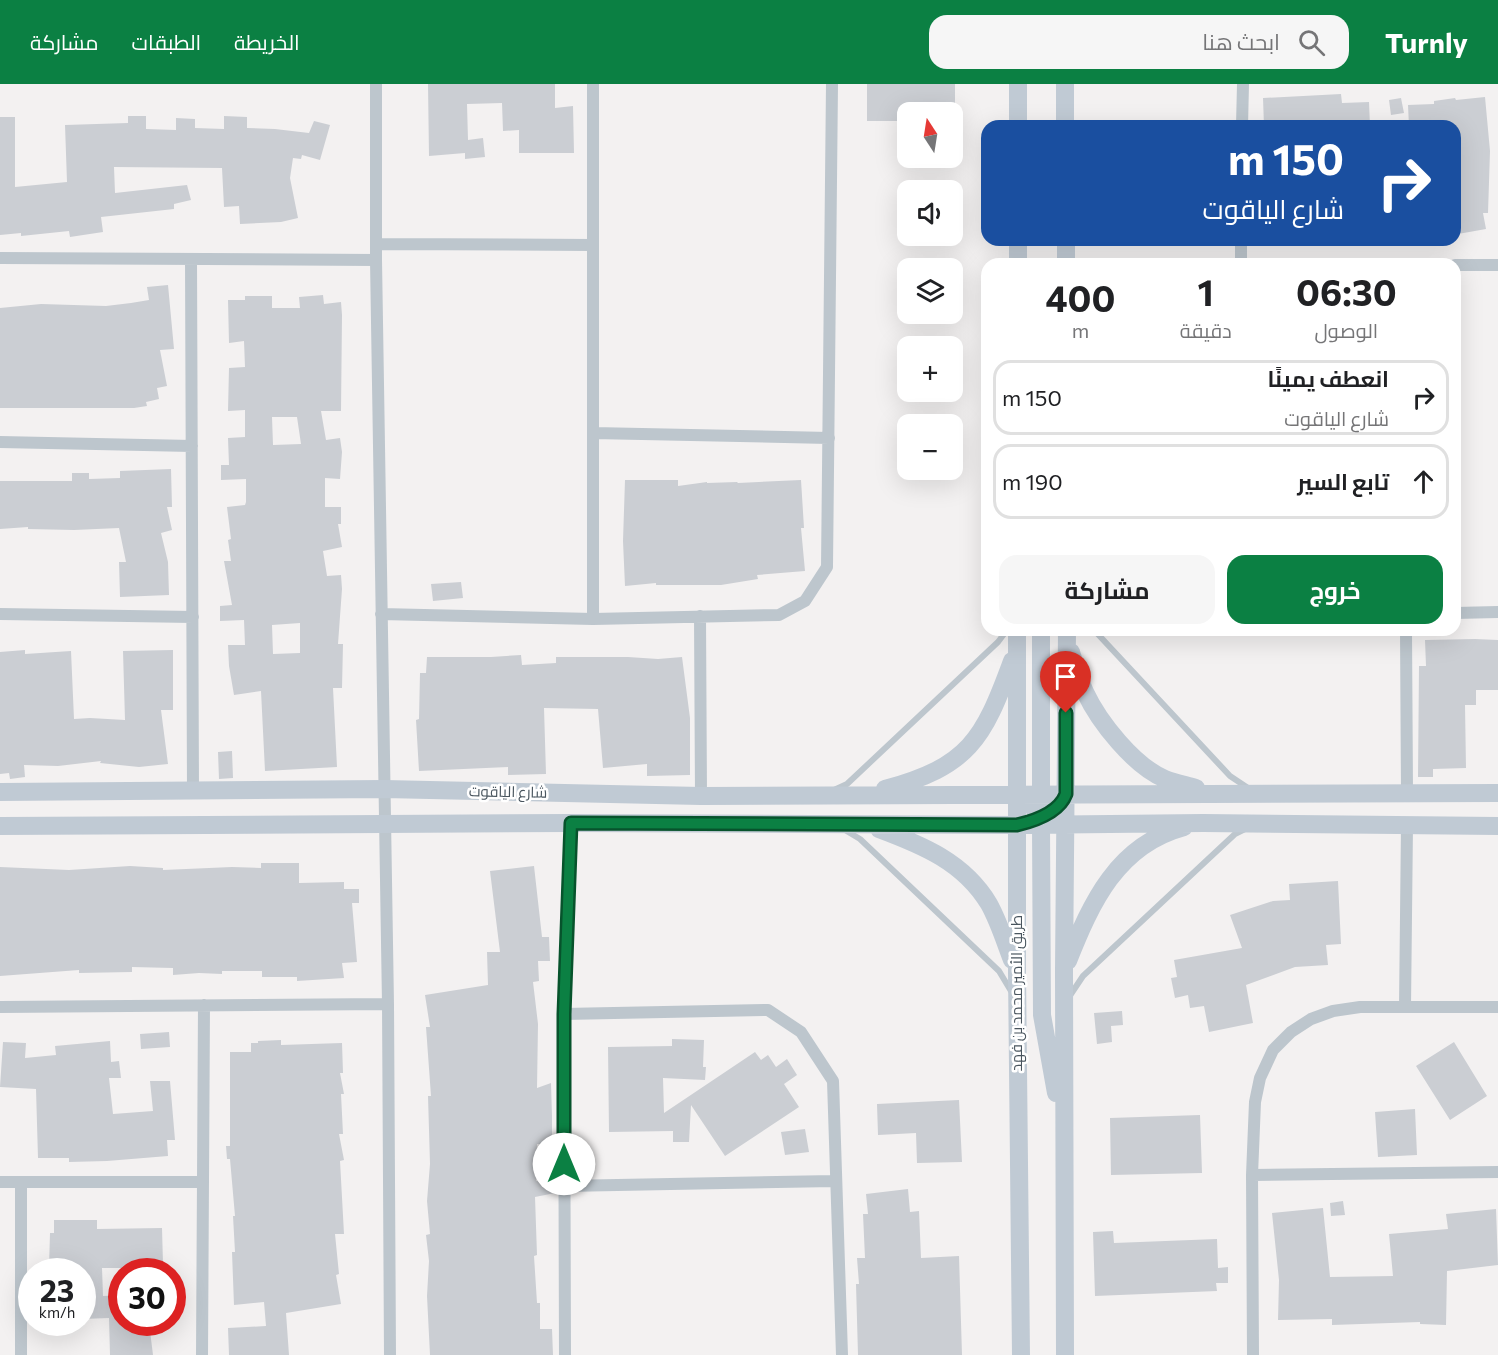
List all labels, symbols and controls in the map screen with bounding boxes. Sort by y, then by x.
search box [929,15,1349,69]
text: Turnly [1385,25,1468,59]
icon: search [1295,26,1328,59]
text: ابحث هنا [1202,28,1280,55]
text: مشاركة [30,29,99,54]
text: الطبقات [132,29,201,54]
text: الخريطة [234,29,300,54]
north arrow [897,102,963,168]
map controls [897,102,963,480]
text: 150 m [1228,132,1344,184]
icon: right [1365,144,1443,222]
button: sound [897,180,963,246]
text: شارع الياقوت [1203,192,1344,225]
button: layers [897,258,963,324]
text: 1 [1198,269,1214,313]
text: 06:30 [1296,269,1397,313]
text: 400 [1045,275,1115,319]
text: m [1072,318,1089,342]
text: دقيقة [1180,318,1232,342]
text: الوصول [1314,318,1378,342]
button: + [897,336,963,402]
text: انعطف يمينًا [1268,365,1389,392]
icon: right [1407,381,1440,414]
text: 150 m [1002,384,1062,411]
text: شارع الياقوت [1284,406,1389,430]
button: − [897,414,963,480]
icon: ahead [1407,465,1440,498]
text: 190 m [1002,468,1063,495]
text: تابع السير [1297,468,1389,495]
button: مشاركة [999,555,1215,624]
button: خروج [1227,555,1443,624]
pin [1040,651,1091,713]
icon: arrive [1049,660,1082,693]
street label: شارع الياقوت [469,781,547,804]
street label: طريق الأمير محمد بن فهد [1007,915,1027,1071]
position arrow [532,1132,596,1196]
speed limit sign: 30 [108,1258,186,1336]
text: 23 [40,1271,74,1308]
text: km/h [39,1303,75,1321]

